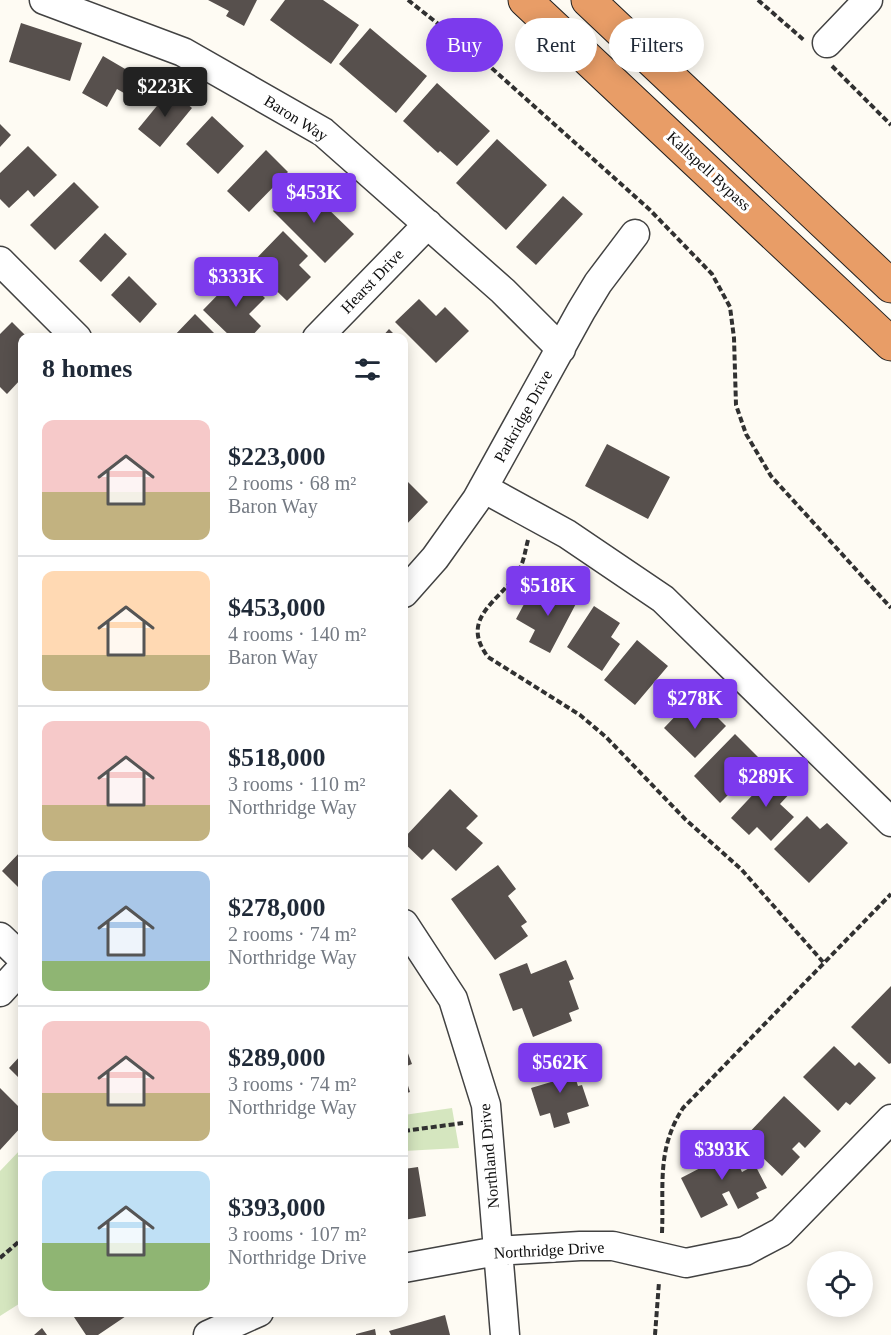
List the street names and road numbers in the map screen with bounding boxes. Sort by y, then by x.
street label: Baron Way [261,92,331,145]
street label: Kalispell Bypass [663,128,754,215]
street label: Hearst Drive [337,246,407,316]
street label: Parkridge Drive [491,367,556,465]
street label: Northland Drive [476,1103,502,1209]
street label: Northridge Drive [493,1239,605,1262]

